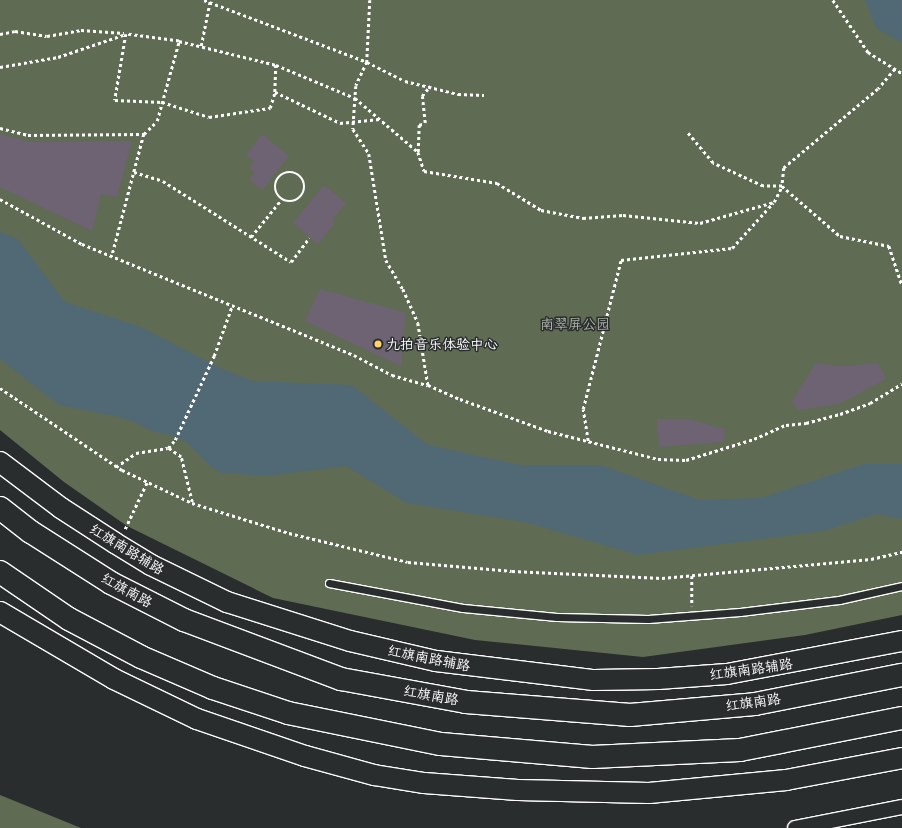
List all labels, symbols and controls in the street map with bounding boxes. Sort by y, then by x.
park label: 南翠屏公园 [540,316,610,332]
place label: 九拍音乐体验中心 [386,336,498,352]
marker: 九拍音乐体验中心 [373,339,383,349]
street label: 红旗南路辅路 [87,520,167,578]
street label: 红旗南路 [98,569,156,611]
street label: 红旗南路辅路 [386,642,472,674]
street label: 红旗南路辅路 [708,655,794,683]
street label: 红旗南路 [402,682,460,708]
street label: 红旗南路 [724,690,782,714]

